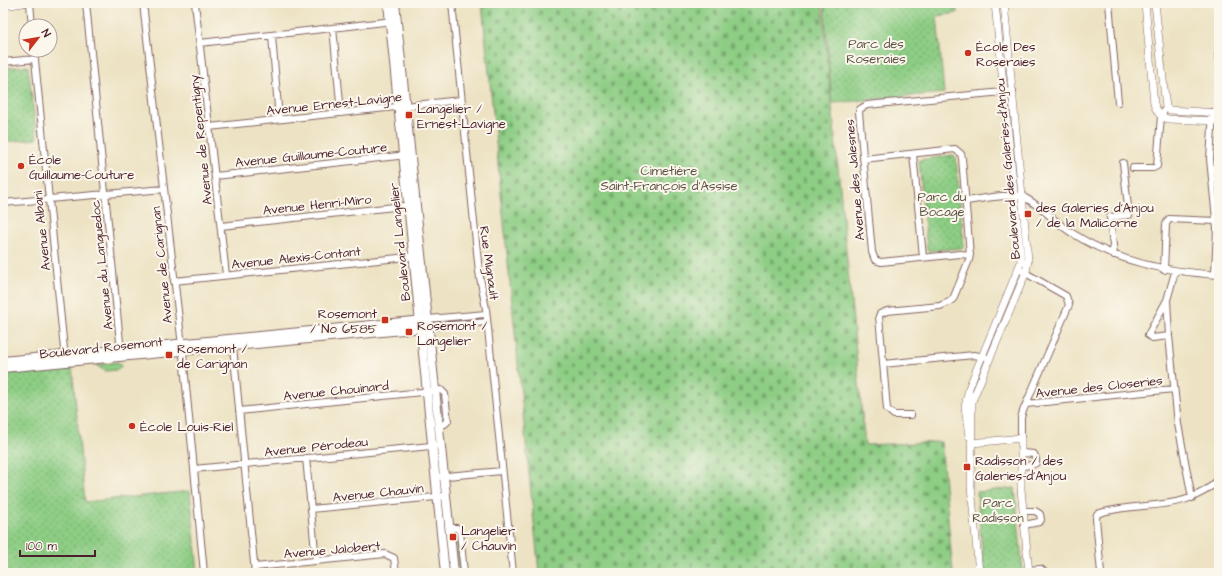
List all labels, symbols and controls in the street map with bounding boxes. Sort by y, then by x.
north arrow [18,18,58,58]
text: N [38,26,54,40]
park label: Parc des Roseraies [846,35,906,68]
place label: École Des Roseraies [976,38,1036,71]
marker: École Des Roseraies [963,48,973,58]
street label: Avenue de Repentigny [185,74,218,206]
street label: Boulevard des Galeries-d'Anjou [991,77,1025,260]
street label: Avenue Ernest-Lavigne [265,88,403,121]
place label: Langelier / Ernest-Lavigne [417,100,506,134]
marker: Langelier / Ernest-Lavigne [404,110,414,120]
street label: Avenue des Jalesnes [841,118,869,241]
street label: Avenue Guillaume-Couture [234,138,388,172]
place label: École Guillaume-Couture [29,151,134,184]
marker: École Guillaume-Couture [16,161,26,171]
park label: Cimetière Saint-François d'Assise [601,162,737,195]
street label: Boulevard Langelier [385,182,416,302]
park label: Parc du Bocage [918,188,967,222]
street label: Avenue Albani [29,190,55,272]
street label: Avenue Henri-Miro [262,190,373,220]
street label: Avenue du Languedoc [86,199,119,331]
place label: des Galeries d'Anjou / de la Malicorne [1036,199,1154,232]
street label: Avenue de Carignan [147,205,178,324]
marker: des Galeries d'Anjou / de la Malicorne [1023,209,1033,219]
street label: Rue Mignault [474,225,503,302]
street label: Avenue Alexis-Contant [230,242,362,274]
place label: Rosemont / No 6585 [310,305,378,338]
marker: Rosemont / No 6585 [380,315,390,325]
place label: Rosemont / Langelier [417,317,488,351]
marker: Rosemont / Langelier [404,327,414,337]
street label: Boulevard Rosemont [39,332,164,363]
place label: Rosemont / de Carignan [177,340,248,374]
marker: Rosemont / de Carignan [164,350,174,360]
street label: Avenue des Closeries [1035,371,1164,403]
street label: Avenue Chouinard [282,376,390,405]
place label: École Louis-Riel [140,418,233,436]
marker: École Louis-Riel [127,421,137,431]
street label: Avenue Pérodeau [263,433,369,461]
place label: Radisson / des Galeries-d'Anjou [975,452,1067,485]
marker: Radisson / des Galeries-d'Anjou [962,462,972,472]
street label: Avenue Chauvin [332,479,425,507]
park label: Parc Radisson [972,494,1024,527]
place label: Langelier / Chauvin [461,522,517,555]
scale bar [20,532,95,558]
marker: Langelier / Chauvin [448,532,458,542]
street label: Avenue Jalobert [283,537,382,563]
text: 100 m [26,538,57,555]

